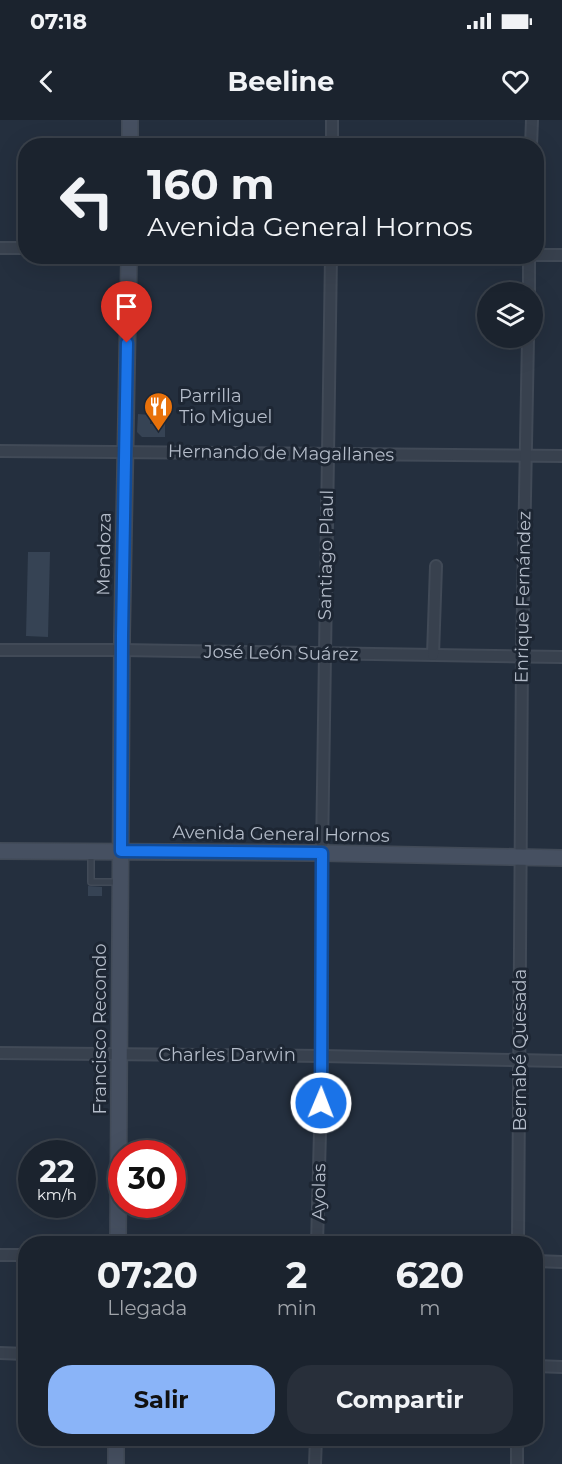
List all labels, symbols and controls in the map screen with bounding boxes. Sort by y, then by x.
text: 07:18 [30,8,87,35]
icon: back [30,65,63,98]
text: Beeline [228,65,334,98]
icon: heart [499,65,532,98]
text: 160 m [147,158,275,210]
icon: left [48,162,126,240]
text: Avenida General Hornos [147,210,473,243]
pin [101,281,152,343]
map controls [477,282,543,348]
button: layers [477,282,543,348]
icon: arrive [110,290,143,323]
place label: Parrilla Tio Miguel [179,385,272,428]
restaurant icon: Parrilla Tio Miguel [142,390,174,432]
street label: Hernando de Magallanes [168,440,395,466]
street label: Santiago Plaul [314,490,338,620]
street label: Enrique Fernández [510,511,536,683]
street label: Mendoza [92,512,116,596]
street label: José León Suárez [202,641,359,665]
street label: Avenida General Hornos [172,821,390,847]
street label: Francisco Recondo [89,944,111,1114]
street label: Bernabé Quesada [509,969,531,1131]
street label: Charles Darwin [158,1044,296,1066]
position arrow [289,1071,353,1135]
speed limit sign: 30 [108,1140,186,1218]
text: 22 [39,1153,75,1190]
street label: Ayolas [307,1163,331,1221]
text: km/h [37,1185,77,1204]
text: 07:20 [97,1253,198,1297]
text: 2 [286,1253,307,1297]
text: 620 [396,1253,464,1297]
text: Llegada [107,1296,187,1320]
text: min [277,1296,317,1320]
text: m [419,1296,440,1320]
button: Salir [48,1365,275,1434]
button: Compartir [287,1365,513,1434]

